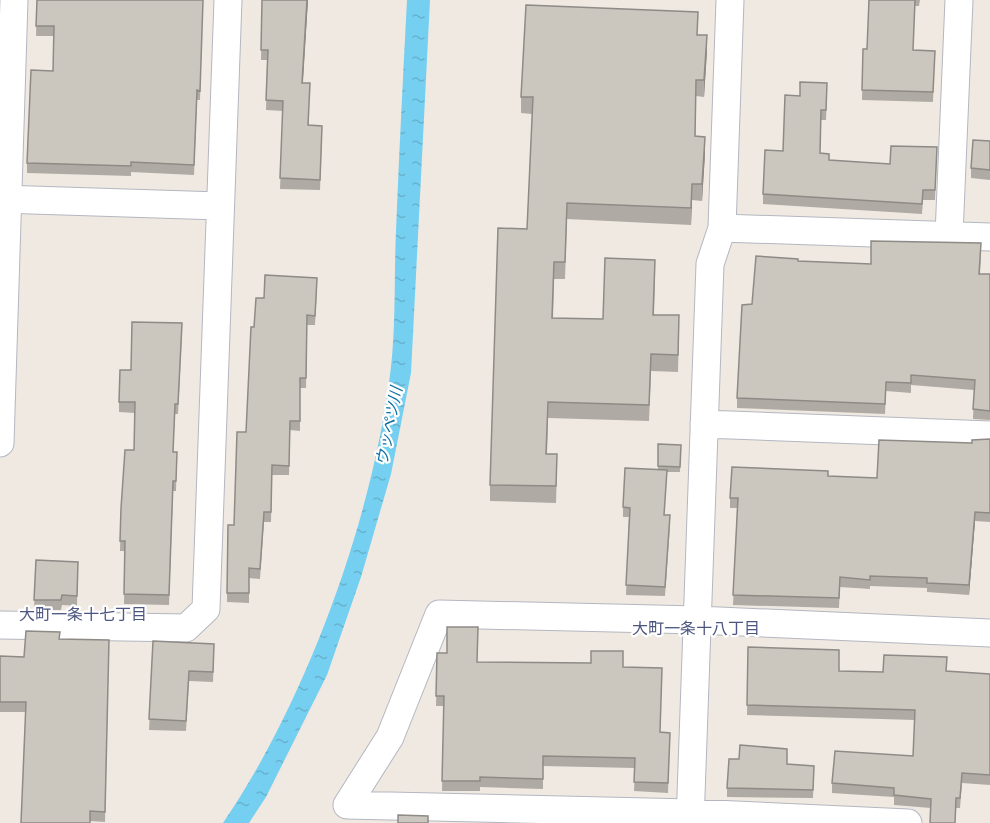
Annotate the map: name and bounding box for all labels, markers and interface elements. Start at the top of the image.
water label: ウッペツ川 [371,383,405,467]
district label: 大町一条十七丁目 [19,604,147,623]
district label: 大町一条十八丁目 [632,618,760,637]

